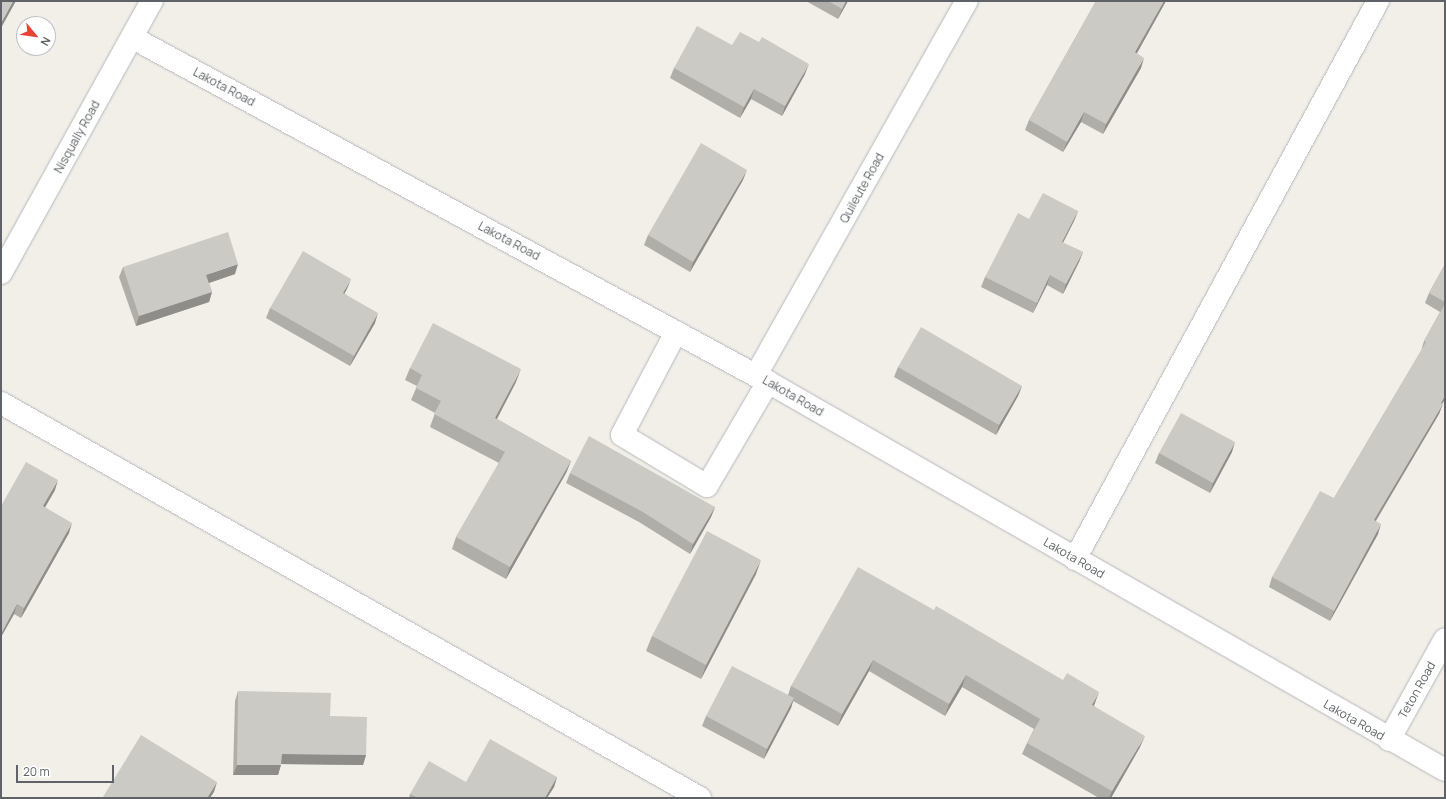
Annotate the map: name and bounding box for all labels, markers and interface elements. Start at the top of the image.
north arrow [16,16,56,56]
text: N [38,34,55,49]
street label: Lakota Road [191,65,257,109]
street label: Nisqually Road [51,98,103,176]
street label: Quileute Road [837,150,887,226]
street label: Lakota Road [476,219,542,263]
street label: Lakota Road [760,373,826,419]
street label: Lakota Road [1041,535,1107,581]
street label: Teton Road [1395,659,1439,721]
street label: Lakota Road [1321,697,1387,743]
scale bar [18,757,116,783]
text: 20 m [23,763,50,780]

